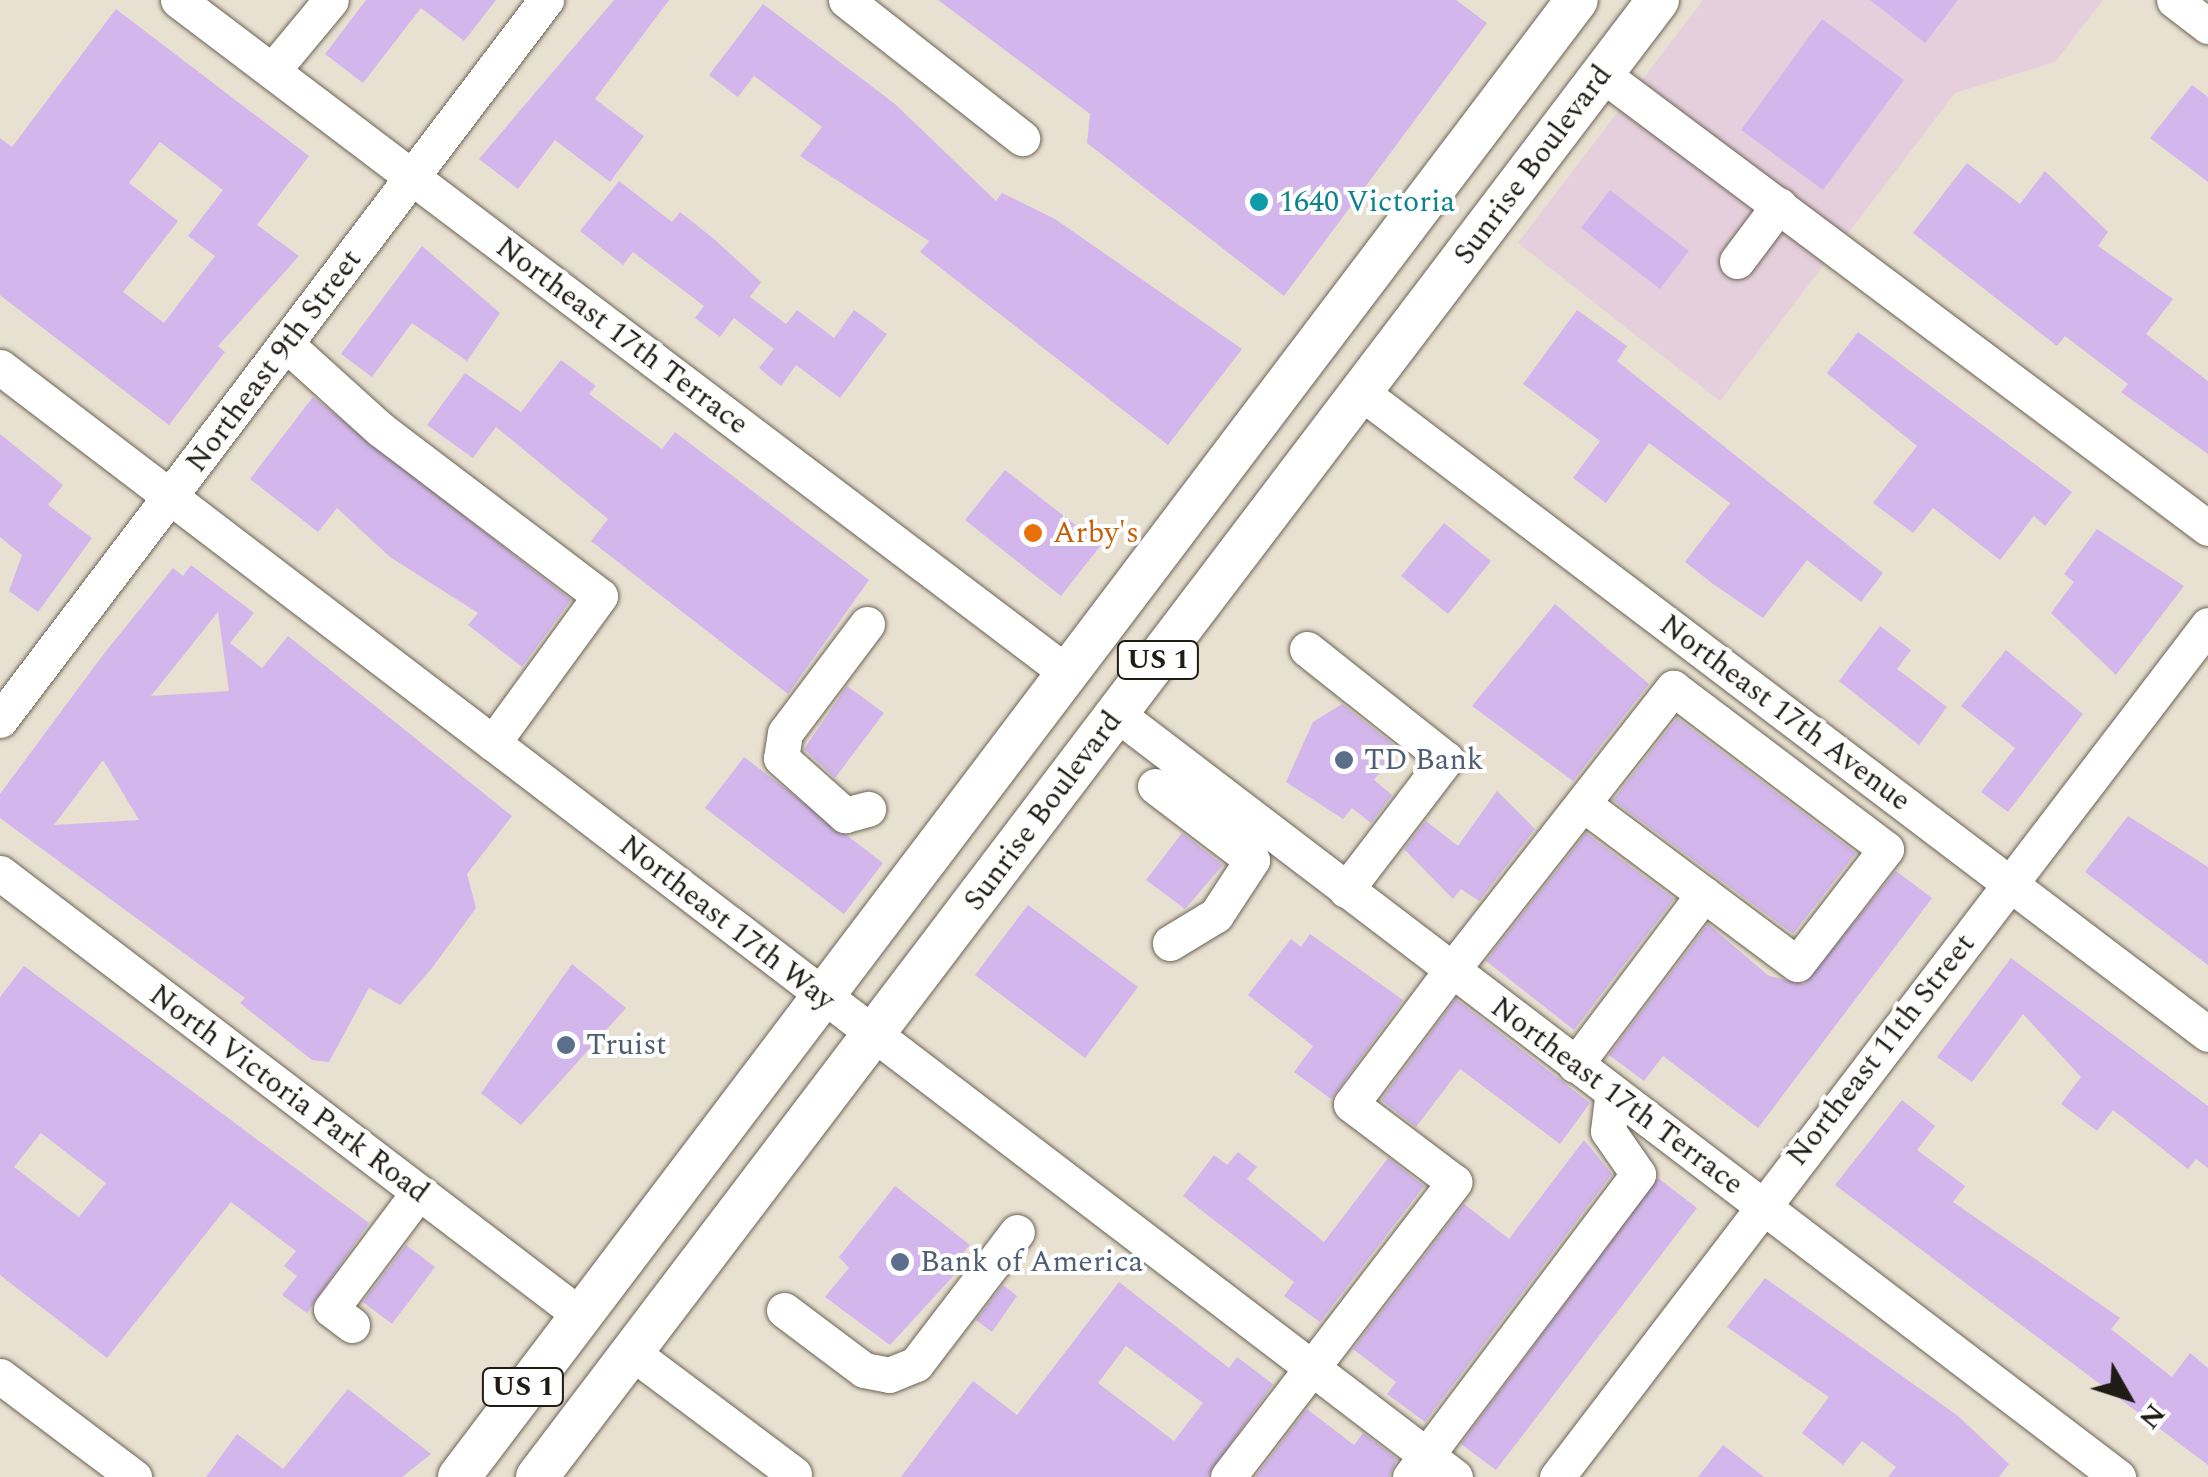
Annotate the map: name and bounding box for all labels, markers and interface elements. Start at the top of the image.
street label: Sunrise Boulevard [1446,58,1620,272]
place label: 1640 Victoria [1279,184,1455,220]
marker: 1640 Victoria [1248,191,1270,213]
street label: Northeast 17th Terrace [489,229,755,443]
street label: Northeast 9th Street [179,243,369,479]
place label: Arby's [1053,515,1139,551]
marker: Arby's [1022,522,1044,544]
street label: Northeast 17th Avenue [1652,607,1918,819]
road number: US 1 [1116,637,1200,683]
street label: Sunrise Boulevard [956,704,1130,918]
place label: TD Bank [1364,742,1484,778]
marker: TD Bank [1333,749,1355,771]
street label: Northeast 17th Way [612,828,842,1018]
street label: Northeast 11th Street [1779,927,1983,1173]
street label: North Victoria Park Road [142,977,436,1211]
street label: Northeast 17th Terrace [1484,989,1750,1203]
place label: Truist [586,1027,667,1063]
marker: Truist [555,1034,577,1056]
place label: Bank of America [920,1244,1143,1280]
marker: Bank of America [889,1251,911,1273]
north arrow [2078,1347,2178,1447]
road number: US 1 [480,1364,566,1410]
text: N [2128,1394,2176,1439]

